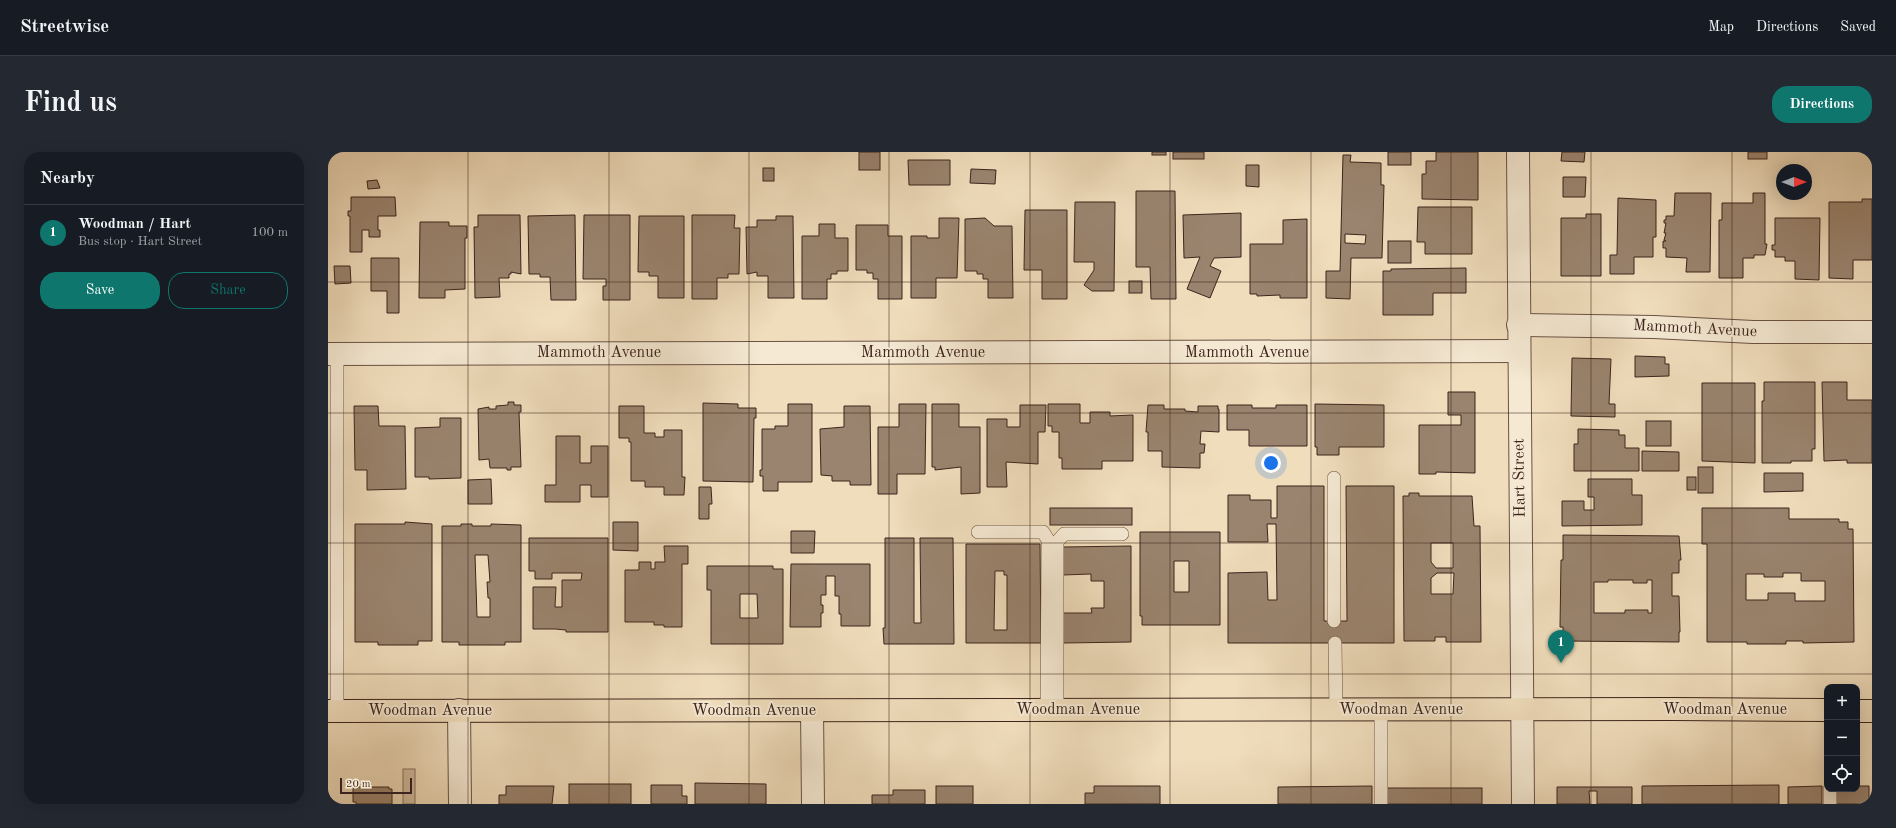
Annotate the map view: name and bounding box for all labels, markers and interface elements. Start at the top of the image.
text: Streetwise [20,18,109,37]
text: Map [1708,20,1734,34]
text: Directions [1756,20,1818,34]
text: Saved [1840,20,1876,34]
button: Directions [1772,86,1872,123]
text: Find us [24,90,117,118]
north arrow [1776,164,1812,200]
text: Nearby [40,170,95,187]
text: Woodman / Hart [78,217,191,232]
text: 1 [49,226,57,239]
text: 100 m [251,226,288,239]
text: Bus stop · Hart Street [78,235,202,248]
button: Save [40,272,160,309]
button: Share [168,272,288,309]
street label: Mammoth Avenue [1633,318,1757,340]
street label: Mammoth Avenue [537,345,661,361]
street label: Mammoth Avenue [861,345,985,361]
street label: Mammoth Avenue [1185,345,1309,361]
street label: Hart Street [1511,438,1529,518]
your location [1261,453,1281,473]
pin: 1 [1548,630,1574,663]
map controls [1824,684,1860,792]
button: + [1824,684,1860,720]
street label: Woodman Avenue [1016,702,1140,718]
street label: Woodman Avenue [1339,702,1463,718]
street label: Woodman Avenue [1663,702,1787,718]
street label: Woodman Avenue [368,703,492,719]
street label: Woodman Avenue [692,703,816,719]
button: − [1824,720,1860,756]
button: locate [1824,756,1860,792]
scale bar [340,776,412,795]
text: 20 m [346,779,371,790]

